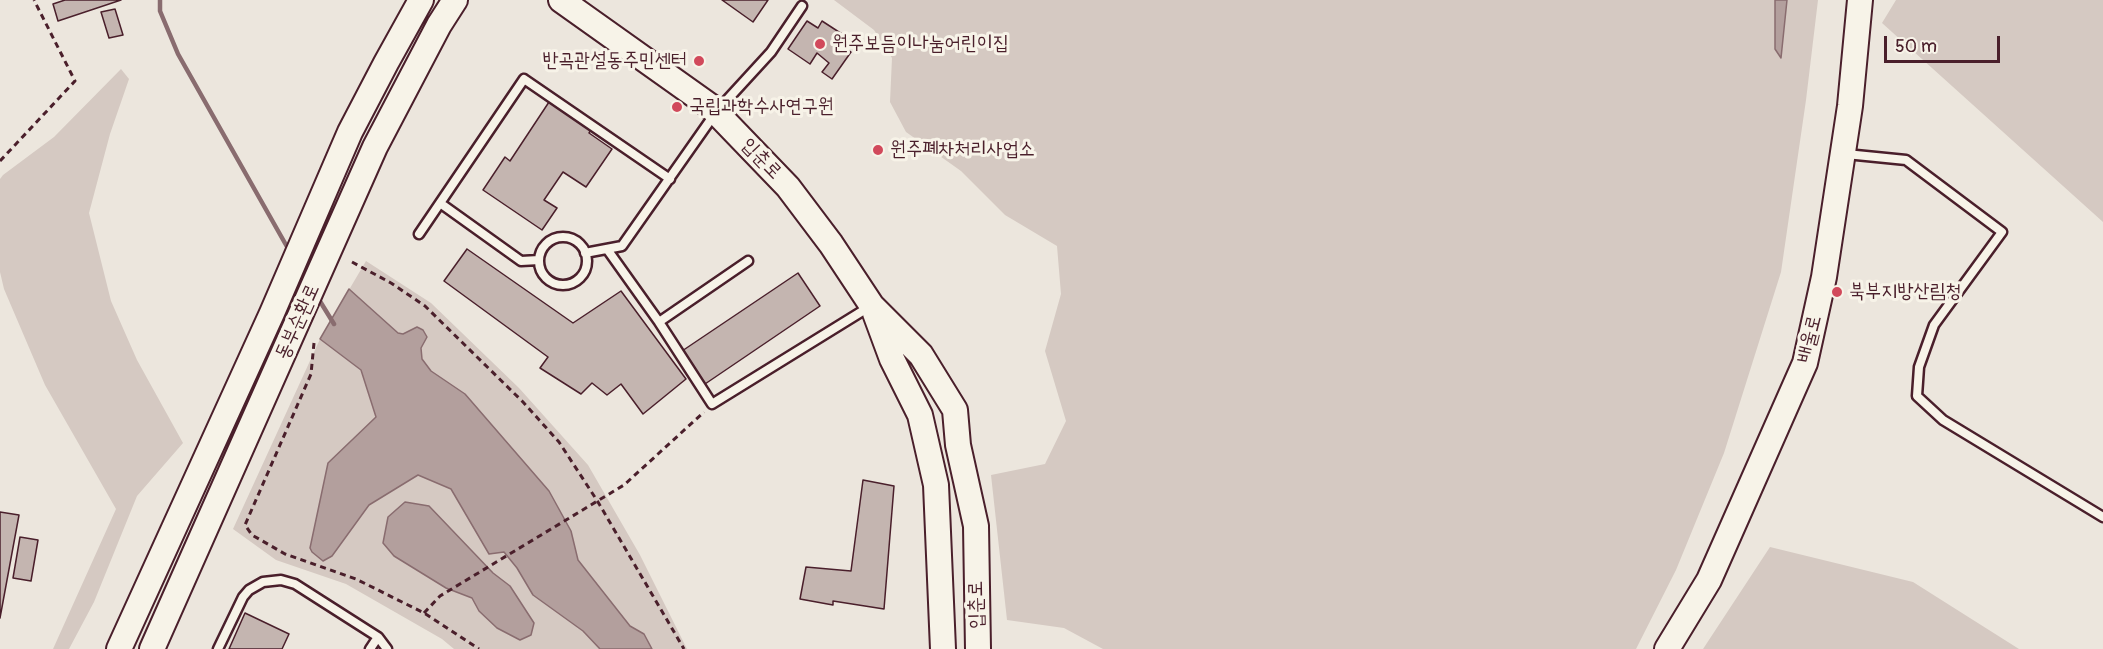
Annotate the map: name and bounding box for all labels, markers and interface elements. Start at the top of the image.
scale bar [1887,24,2002,62]
place label: 원주보듬이나눔어린이집 [832,32,1009,56]
text: 50 m [1895,35,1937,58]
marker: 원주보듬이나눔어린이집 [813,37,827,51]
place label: 반곡관설동주민센터 [542,49,687,73]
marker: 반곡관설동주민센터 [692,54,706,68]
place label: 국립과학수사연구원 [689,95,834,119]
marker: 국립과학수사연구원 [670,100,684,114]
street label: 입춘로 [736,133,786,185]
place label: 원주폐차처리사업소 [890,138,1035,162]
marker: 원주폐차처리사업소 [871,143,885,157]
street label: 동부순환로 [271,280,325,364]
place label: 북부지방산림청 [1849,280,1962,304]
marker: 북부지방산림청 [1830,285,1844,299]
street label: 배울로 [1793,313,1827,365]
street label: 입춘로 [965,581,989,629]

